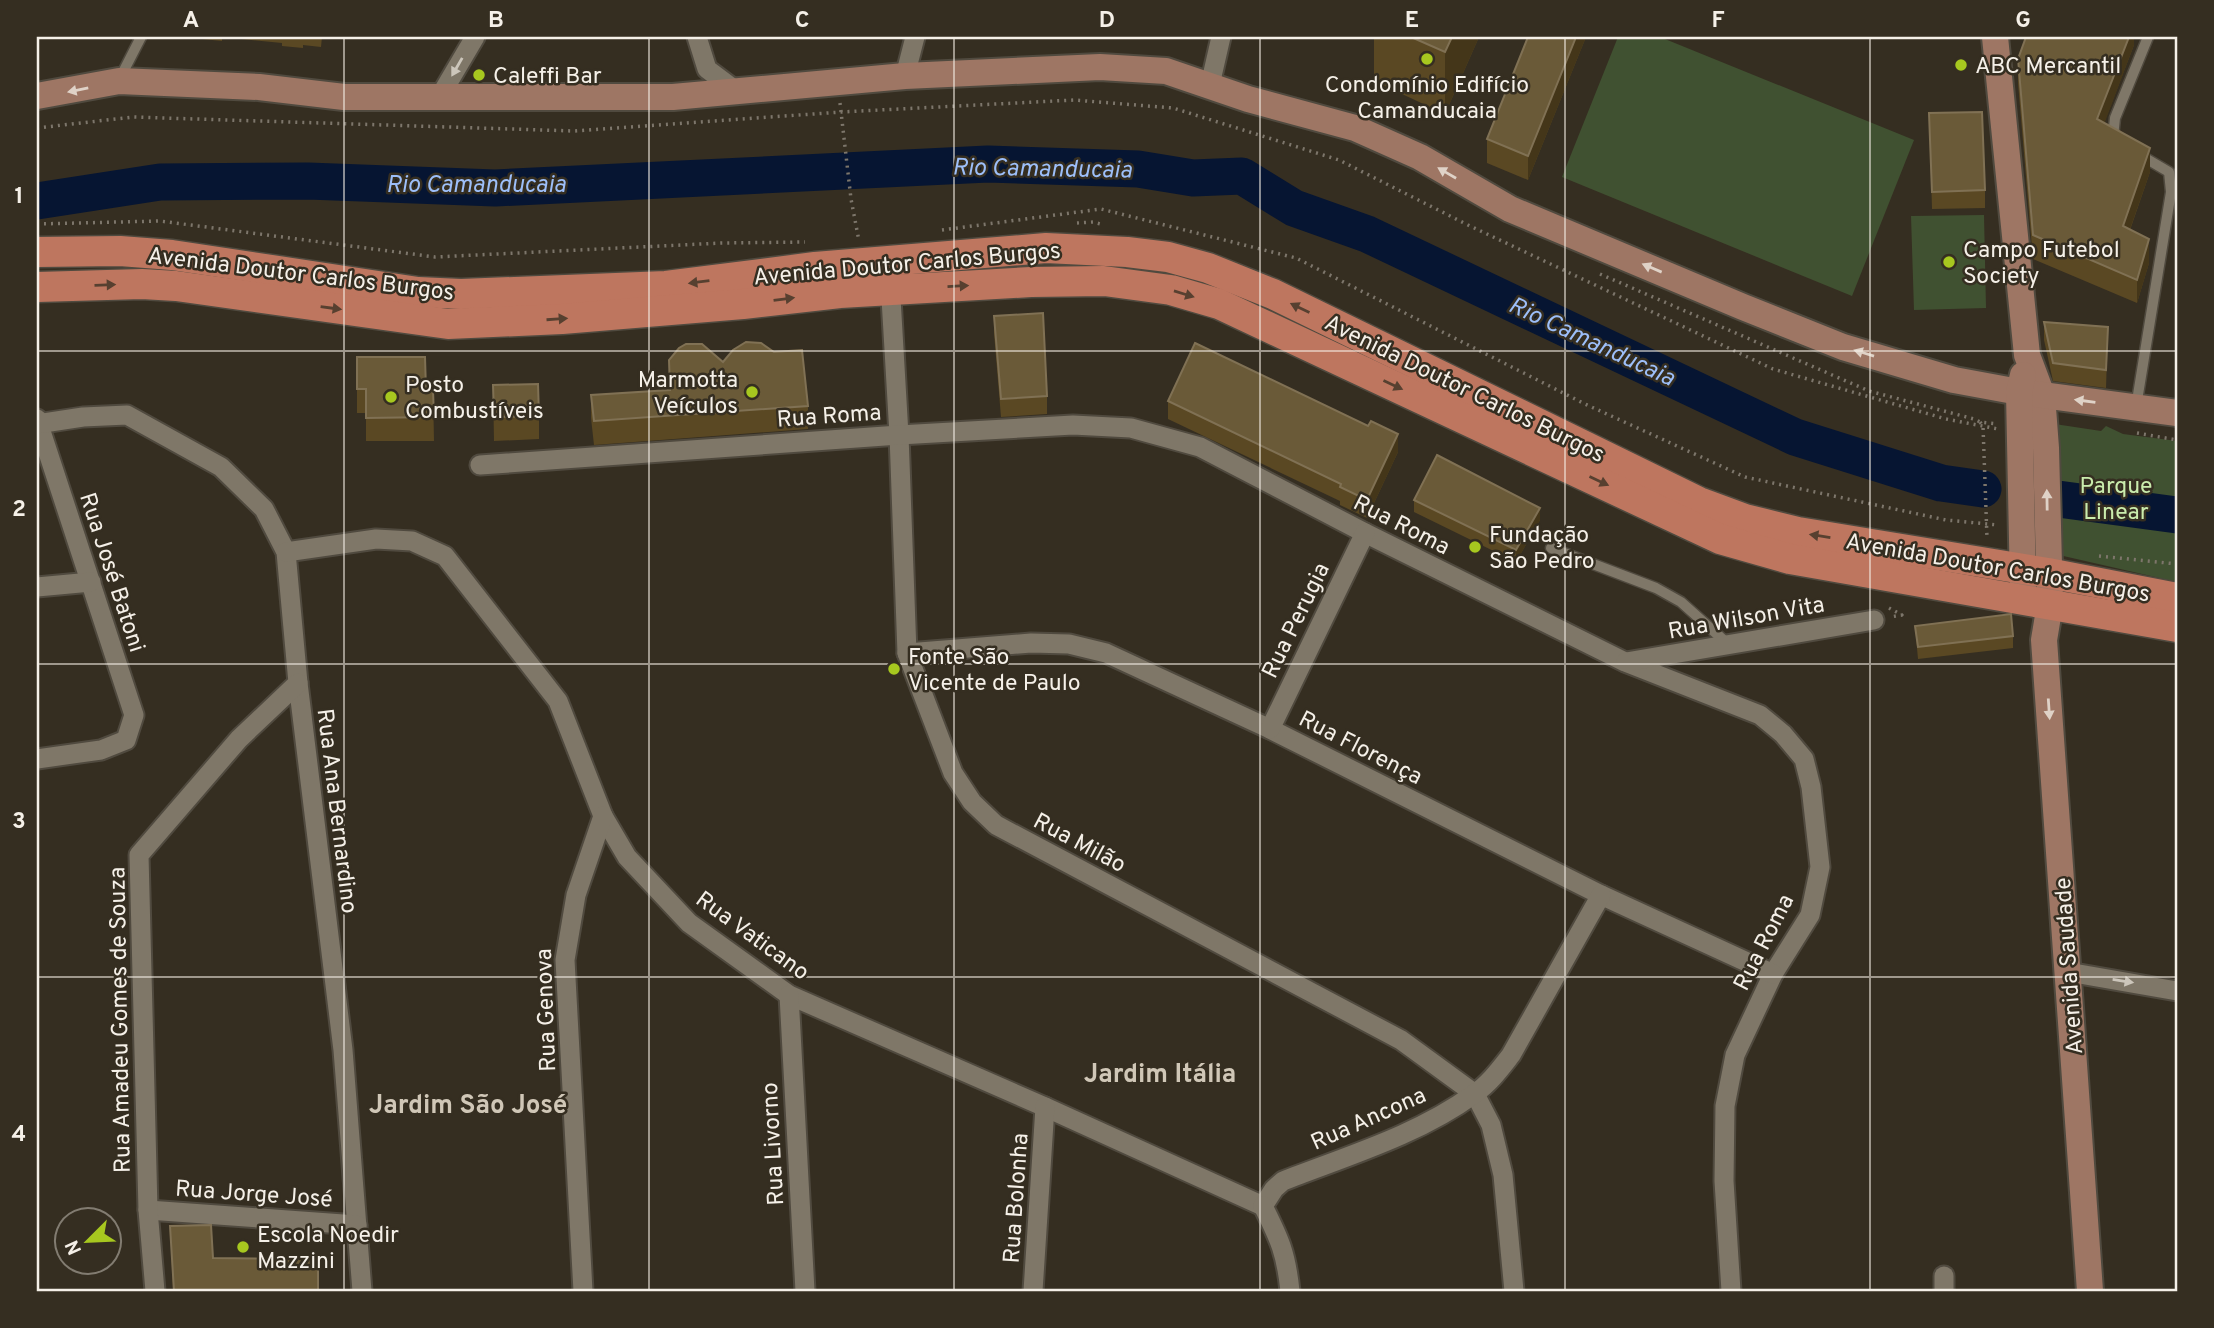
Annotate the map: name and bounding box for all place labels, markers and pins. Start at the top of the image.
marker: Condomínio Edifício Camanducaia [1419,51,1435,67]
place label: ABC Mercantil [1975,53,2121,82]
marker: ABC Mercantil [1953,57,1969,73]
place label: Caleffi Bar [493,63,602,92]
marker: Caleffi Bar [471,67,487,83]
place label: Condomínio Edifício Camanducaia [1325,72,1529,127]
place label: Campo Futebol Society [1963,237,2120,292]
marker: Campo Futebol Society [1941,254,1957,270]
place label: Marmotta Veículos [638,367,738,422]
place label: Posto Combustíveis [405,372,544,427]
marker: Marmotta Veículos [744,384,760,400]
marker: Posto Combustíveis [383,389,399,405]
place label: Fundação São Pedro [1489,522,1595,577]
marker: Fundação São Pedro [1467,539,1483,555]
place label: Fonte São Vicente de Paulo [908,644,1081,699]
marker: Fonte São Vicente de Paulo [886,661,902,677]
place label: Escola Noedir Mazzini [257,1222,399,1277]
marker: Escola Noedir Mazzini [235,1239,251,1255]

